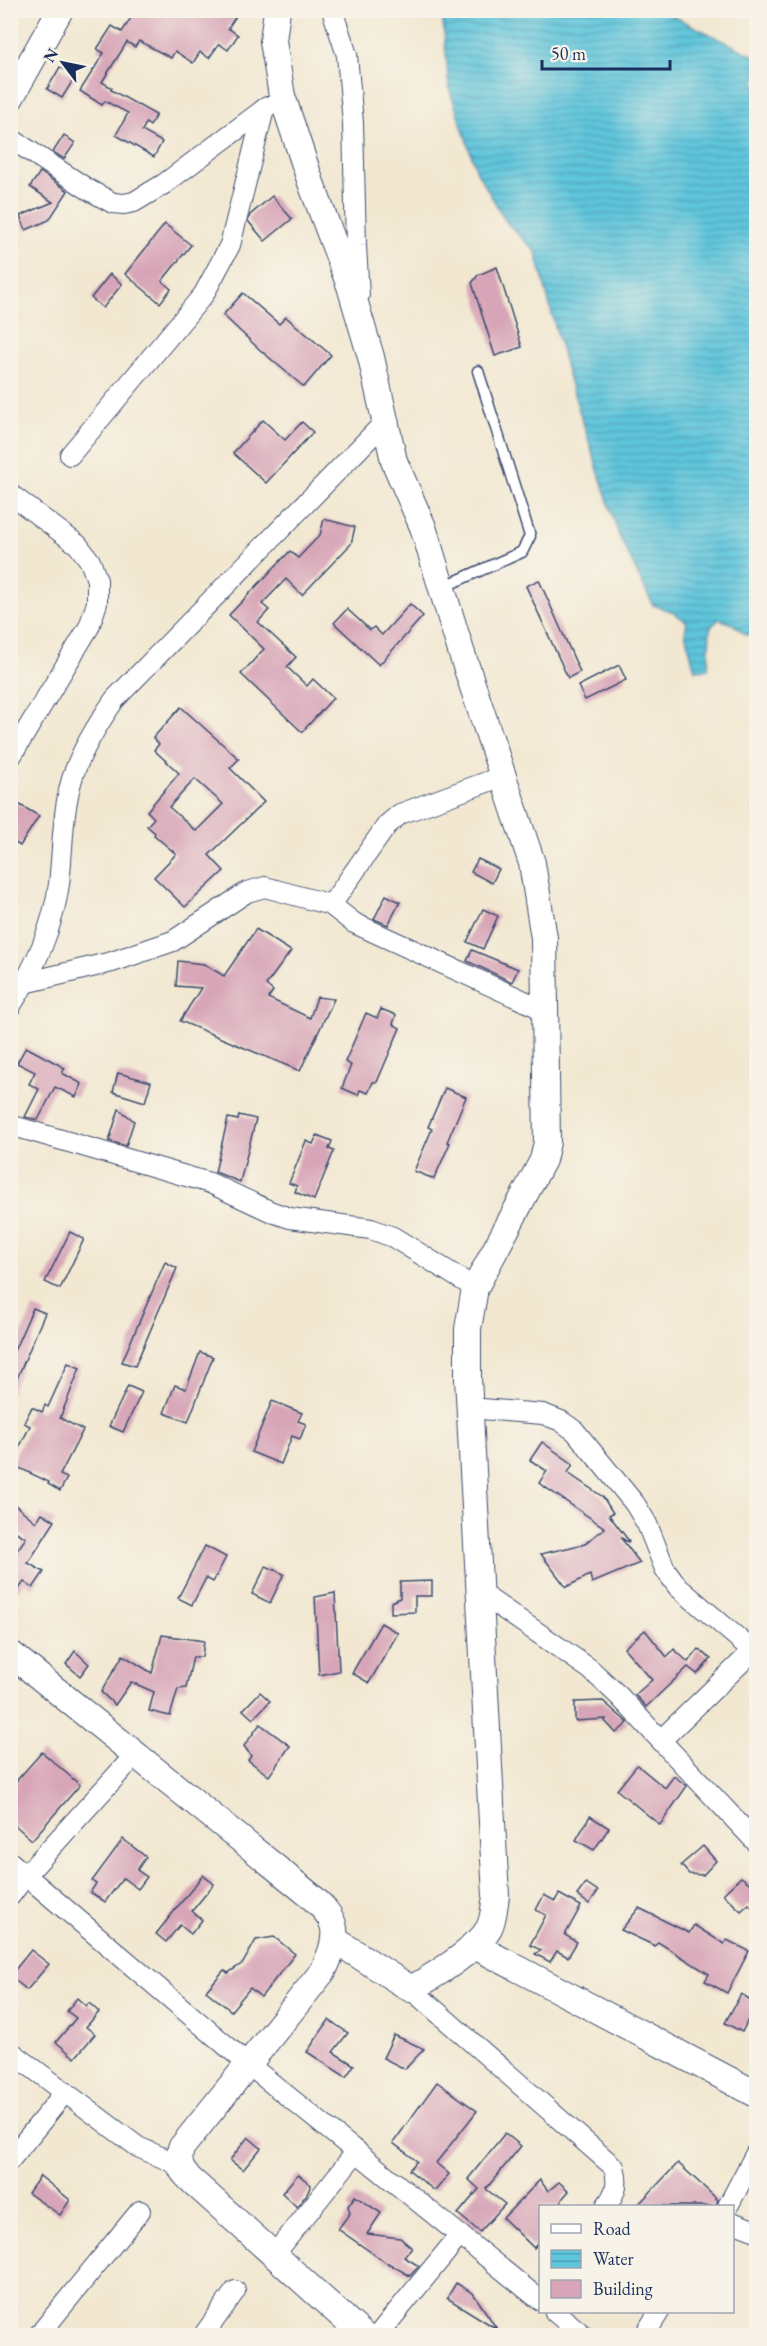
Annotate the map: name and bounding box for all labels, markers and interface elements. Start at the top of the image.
north arrow [33,33,93,93]
scale bar [542,33,670,71]
text: 50 m [551,42,586,65]
text: N [38,44,63,66]
legend [539,2205,734,2313]
text: Road [593,2217,632,2240]
text: Water [593,2247,634,2270]
text: Building [593,2277,653,2300]

